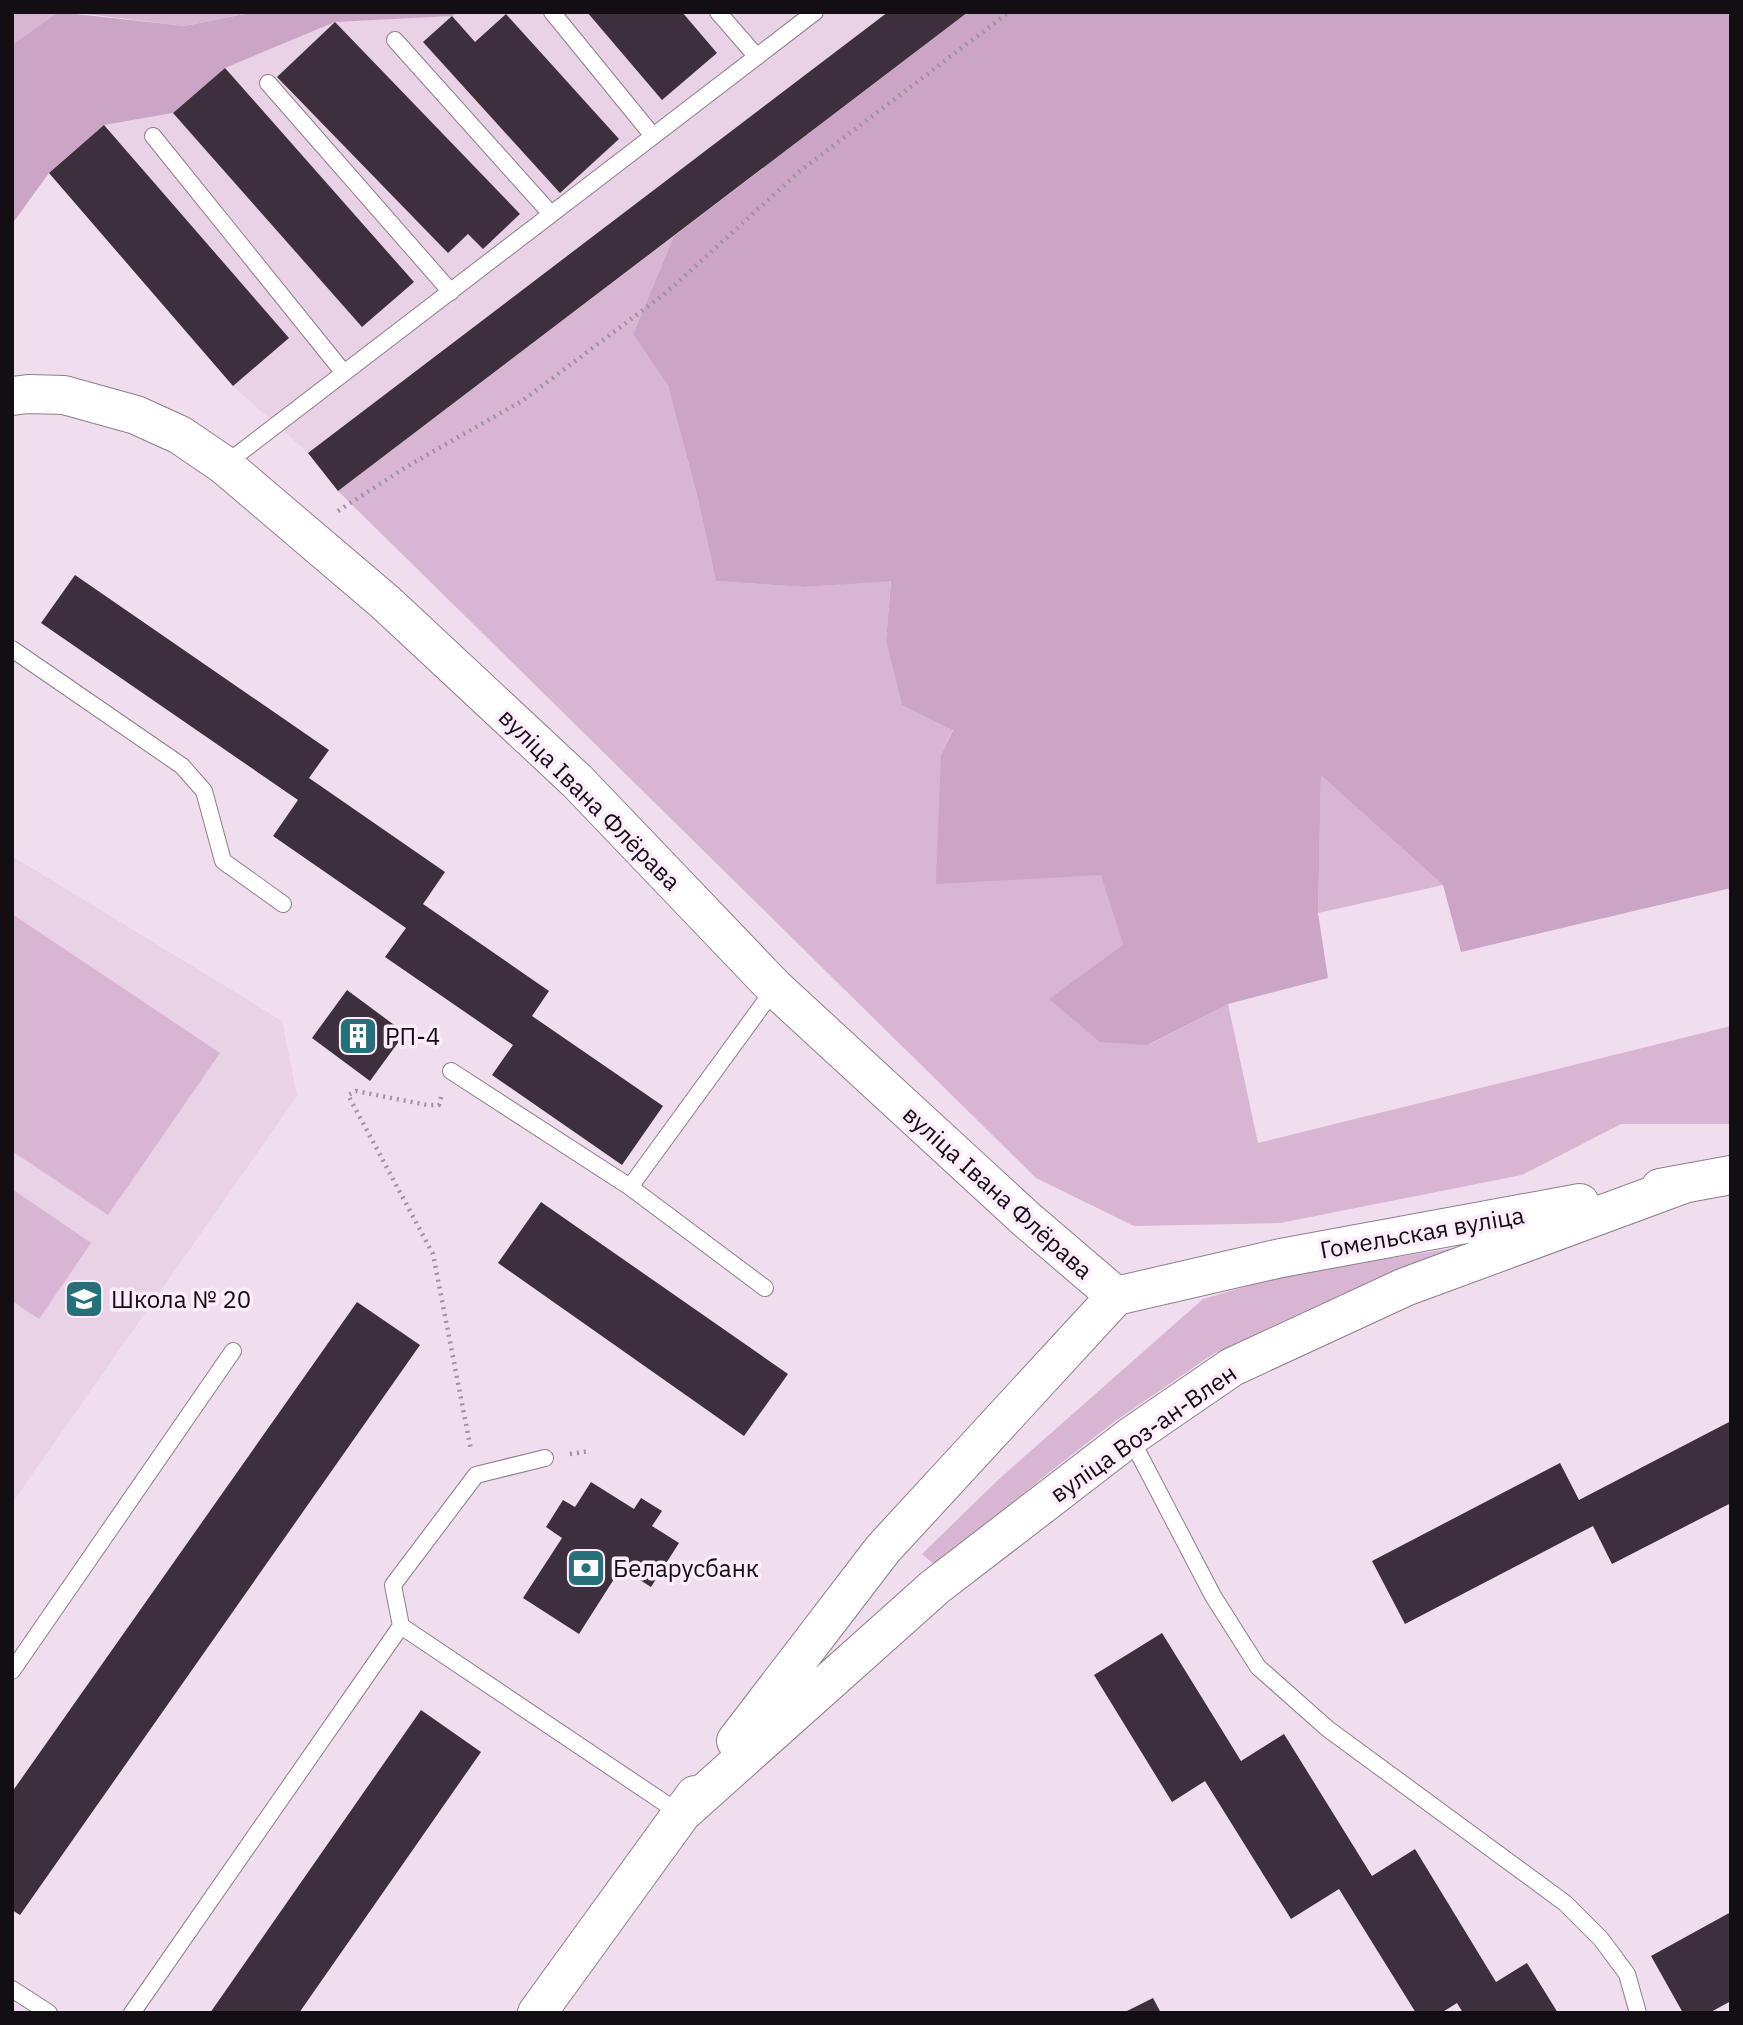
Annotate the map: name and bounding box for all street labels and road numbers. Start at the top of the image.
street label: вуліца Івана Флёрава [492,701,688,897]
street label: вуліца Івана Флёрава [896,1098,1100,1286]
street label: Гомельская вуліца [1317,1198,1527,1266]
street label: вуліца Воз-ан-Влен [1044,1357,1242,1509]

